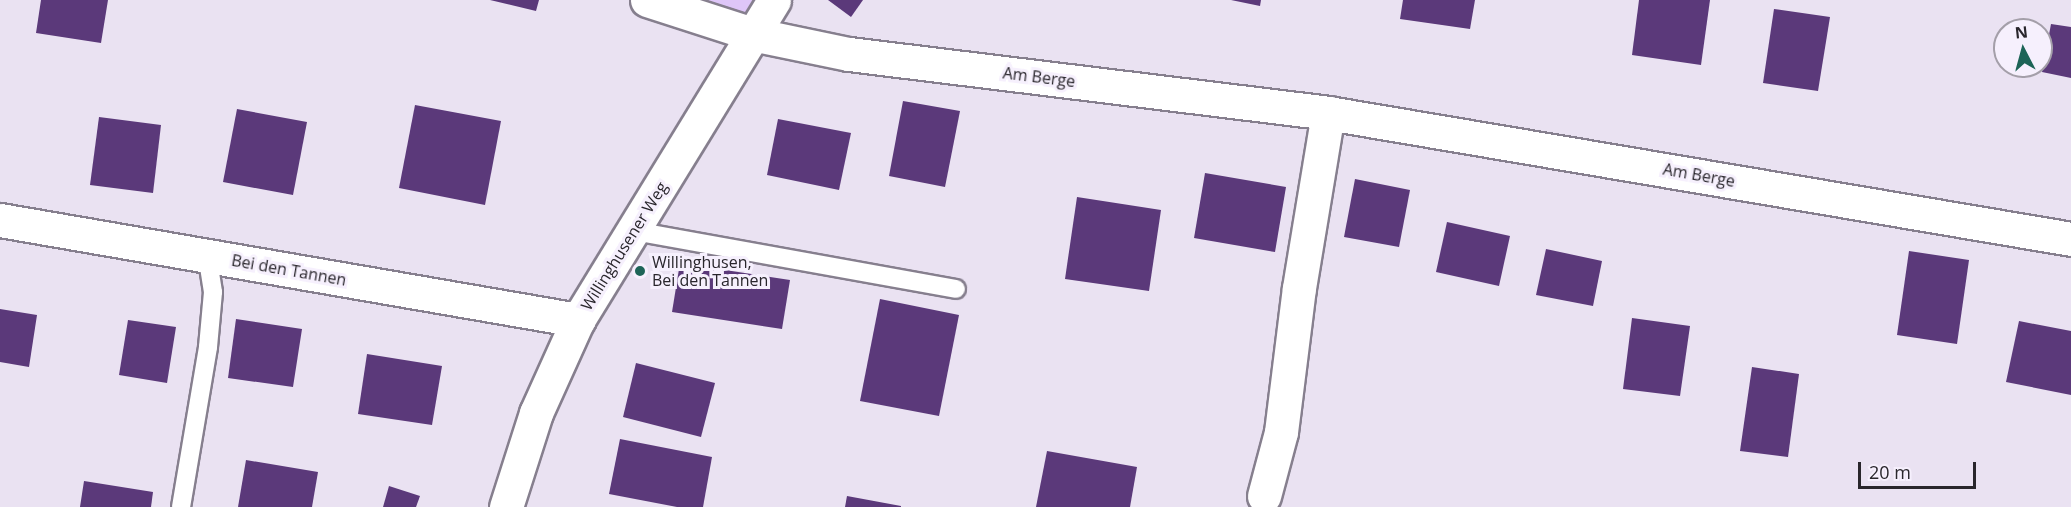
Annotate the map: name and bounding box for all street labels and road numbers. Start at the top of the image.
street label: Am Berge [1002,63,1076,91]
street label: Am Berge [1662,159,1736,191]
street label: Willinghusener Weg [577,178,671,314]
street label: Bei den Tannen [230,250,348,290]

